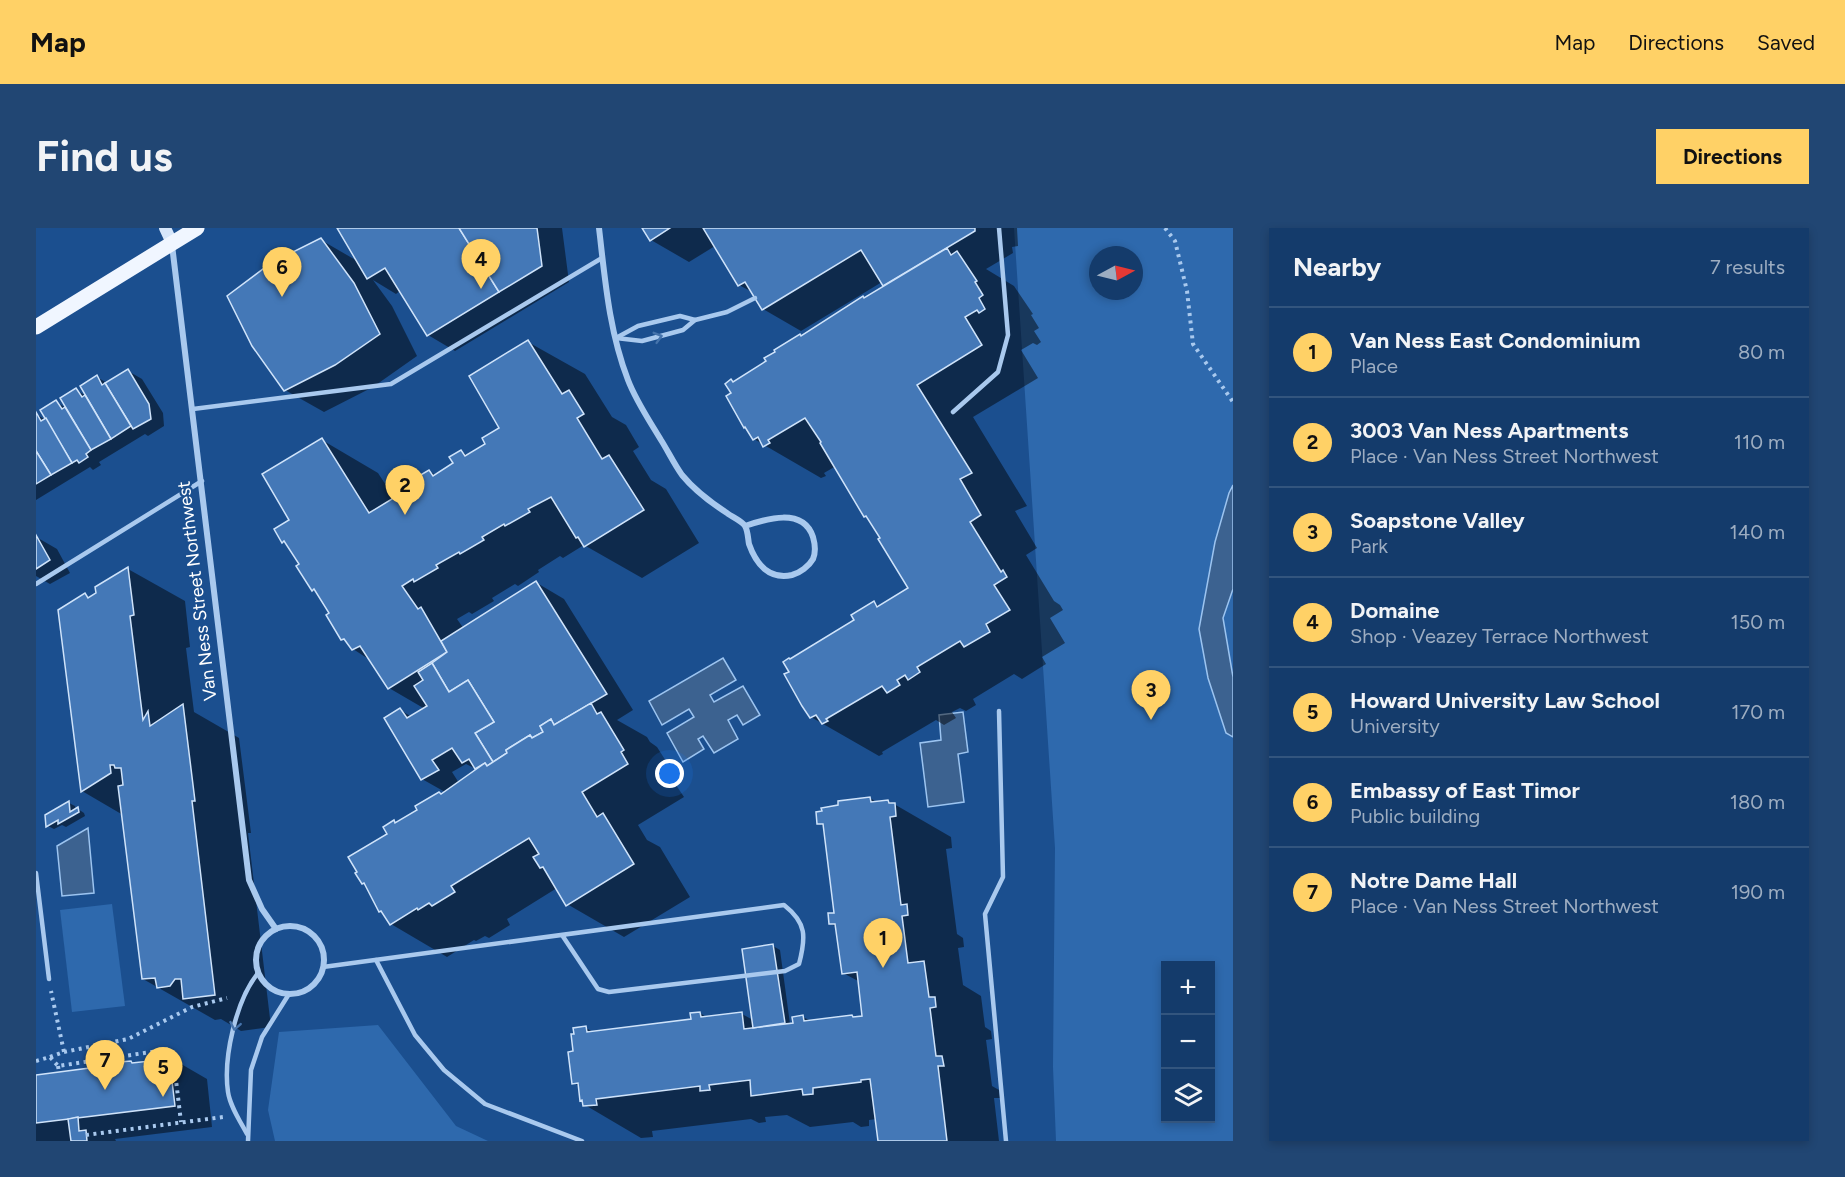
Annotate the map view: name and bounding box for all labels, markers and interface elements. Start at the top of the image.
text: Map [30,25,86,59]
text: Map [1554,30,1595,55]
text: Directions [1628,30,1724,55]
text: Saved [1757,30,1815,55]
button: Directions [1656,129,1809,184]
text: Find us [36,131,173,182]
pin: 4 [462,239,500,289]
north arrow [1089,246,1143,300]
pin: 6 [262,248,302,297]
text: Nearby [1293,251,1381,283]
text: 7 results [1710,255,1785,279]
text: Van Ness East Condominium [1350,327,1640,354]
one-way arrow [652,332,663,344]
text: 1 [1308,340,1317,364]
text: 80 m [1738,340,1785,364]
text: Place [1350,354,1398,378]
text: 3003 Van Ness Apartments [1350,417,1628,444]
text: 2 [1307,430,1318,454]
text: 110 m [1734,430,1785,454]
text: Place · Van Ness Street Northwest [1350,444,1659,468]
pin: 2 [386,466,424,515]
street label: Van Ness Street Northwest [173,480,221,702]
text: Soapstone Valley [1350,507,1525,534]
text: 3 [1307,520,1318,544]
text: 140 m [1730,520,1785,544]
text: Park [1350,534,1388,558]
text: Domaine [1350,597,1440,624]
text: 4 [1306,610,1319,634]
text: 150 m [1730,610,1785,634]
text: Shop · Veazey Terrace Northwest [1350,624,1649,648]
pin: 3 [1132,670,1170,720]
text: Howard University Law School [1350,687,1660,714]
text: 5 [1307,700,1318,724]
text: 170 m [1731,700,1785,724]
text: University [1350,714,1440,738]
your location [655,759,684,788]
text: Embassy of East Timor [1350,777,1580,804]
text: 6 [1307,790,1318,814]
text: 180 m [1730,790,1785,814]
text: Public building [1350,804,1480,828]
text: Notre Dame Hall [1350,867,1517,894]
text: 7 [1307,880,1318,904]
text: 190 m [1731,880,1785,904]
text: Place · Van Ness Street Northwest [1350,894,1659,918]
pin: 1 [864,918,902,968]
map controls [1161,961,1215,1123]
button: + [1161,961,1215,1015]
button: − [1161,1015,1215,1069]
one-way arrow [229,1021,242,1031]
pin: 7 [86,1040,124,1090]
pin: 5 [144,1048,182,1097]
button: layers [1161,1069,1215,1123]

